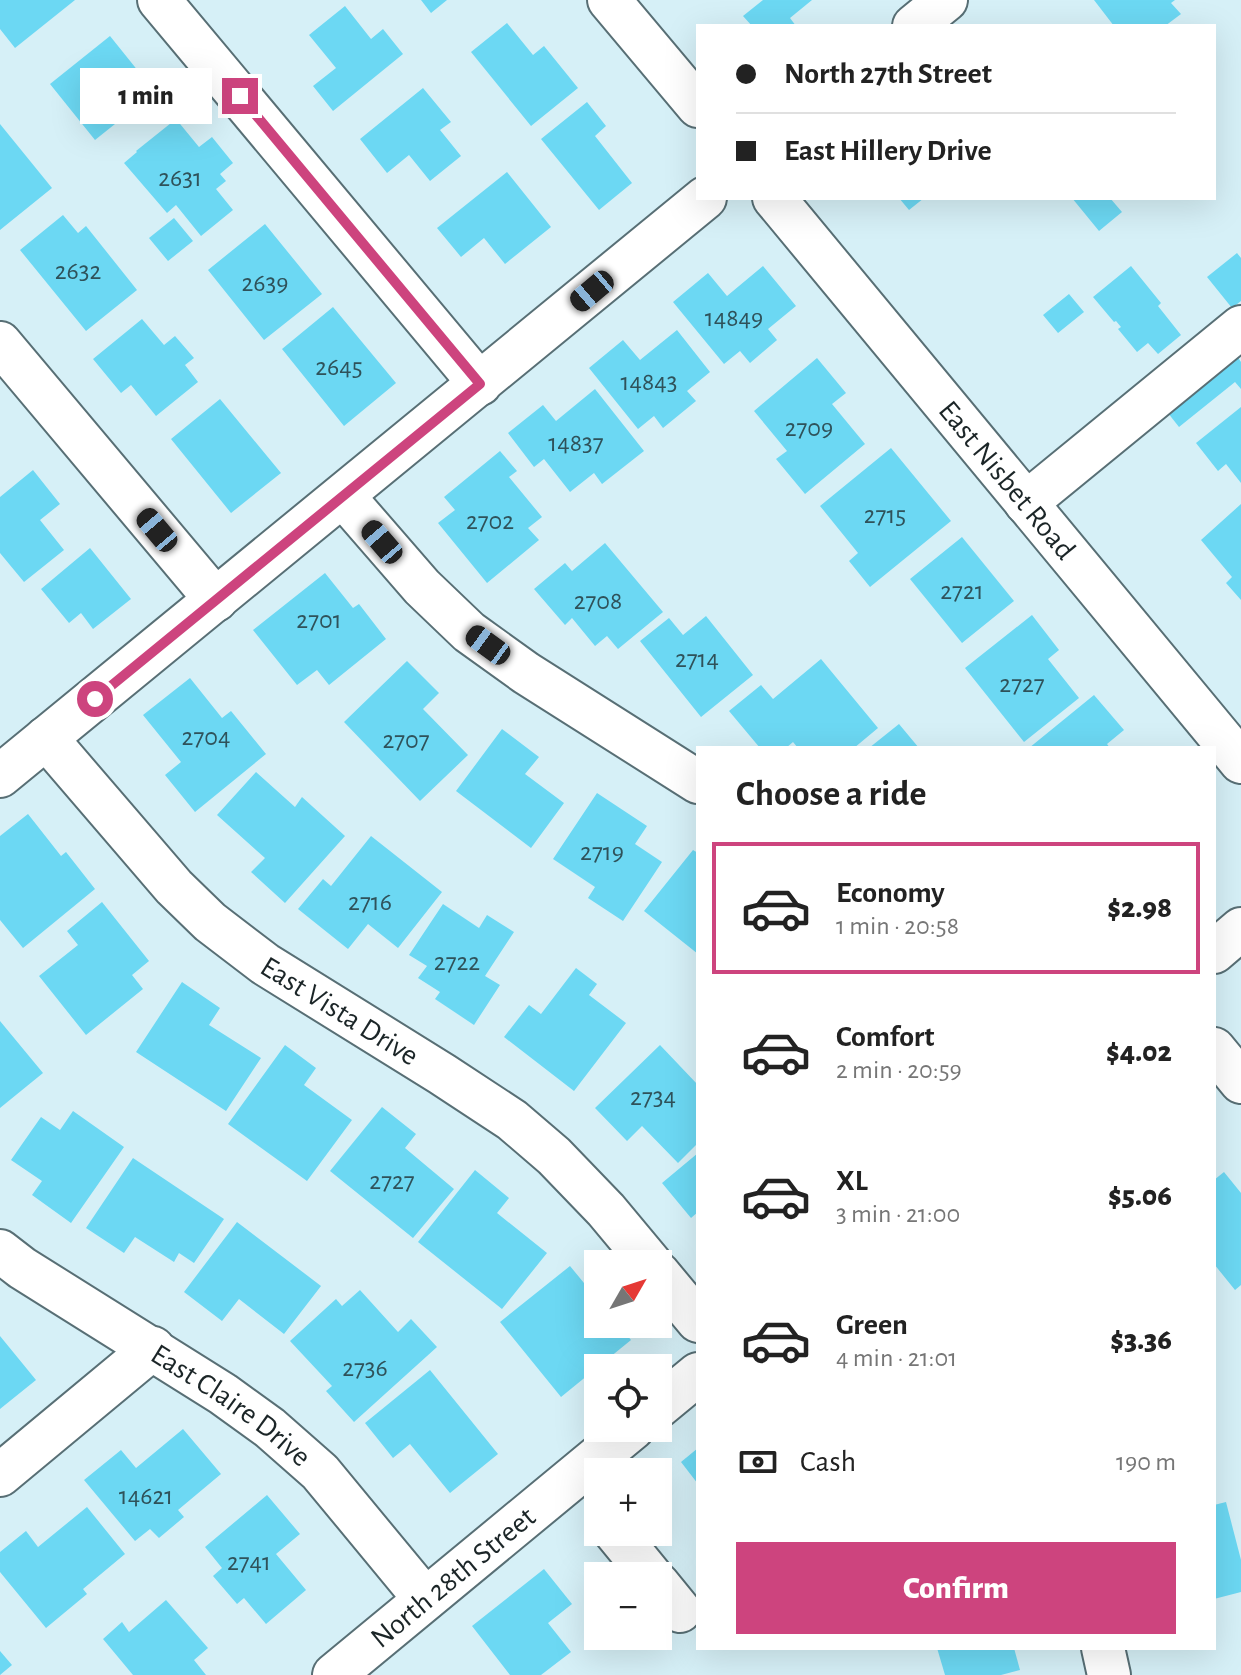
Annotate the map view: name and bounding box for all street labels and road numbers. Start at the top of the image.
street label: East Nisbet Road [933,396,1081,566]
street label: East Vista Drive [255,951,424,1072]
street label: East Claire Drive [146,1339,316,1473]
street label: North 28th Street [366,1501,541,1654]

